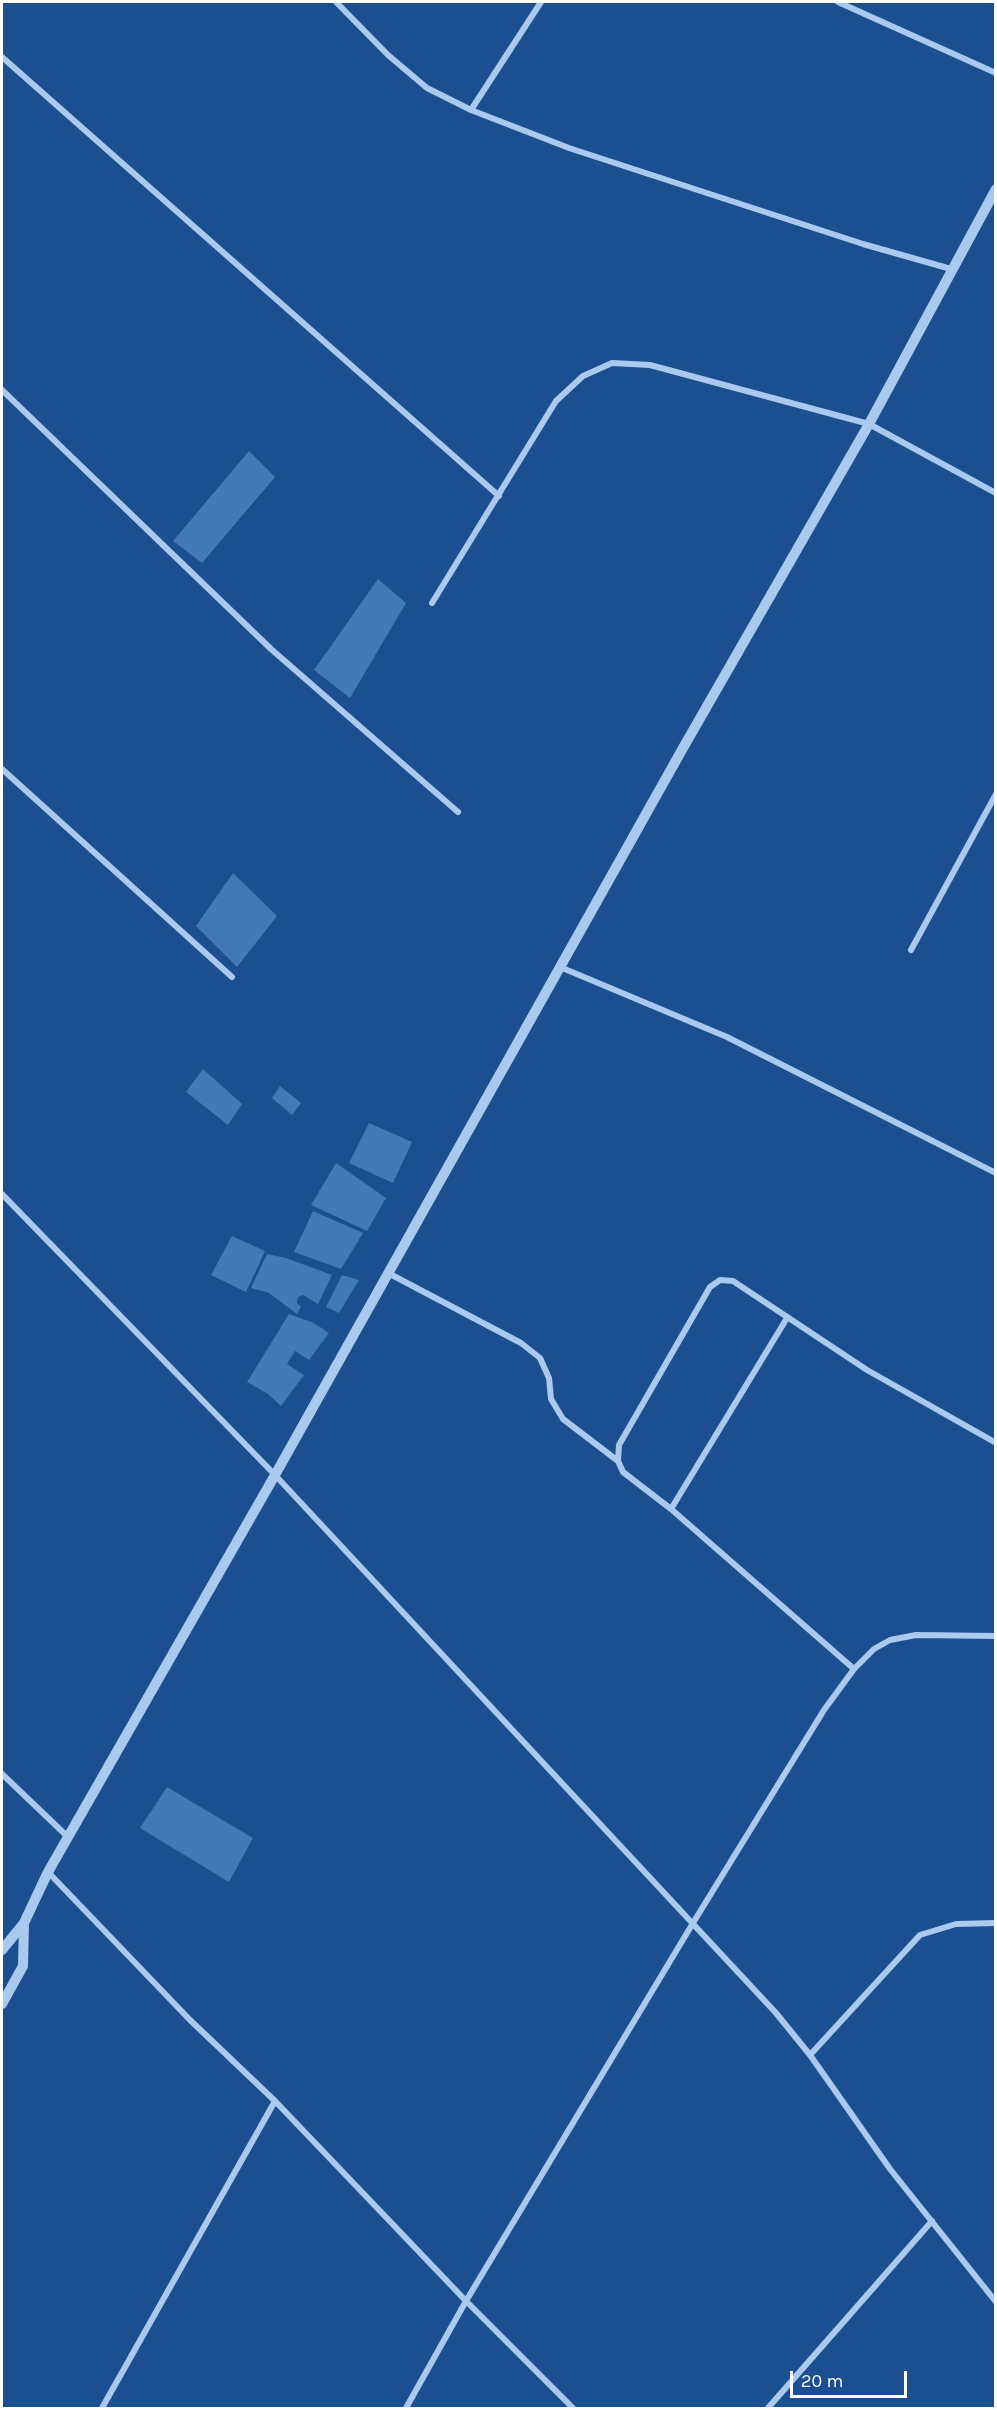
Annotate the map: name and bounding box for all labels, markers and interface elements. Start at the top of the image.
scale bar [793,2359,910,2397]
text: 20 m [801,2370,843,2392]

